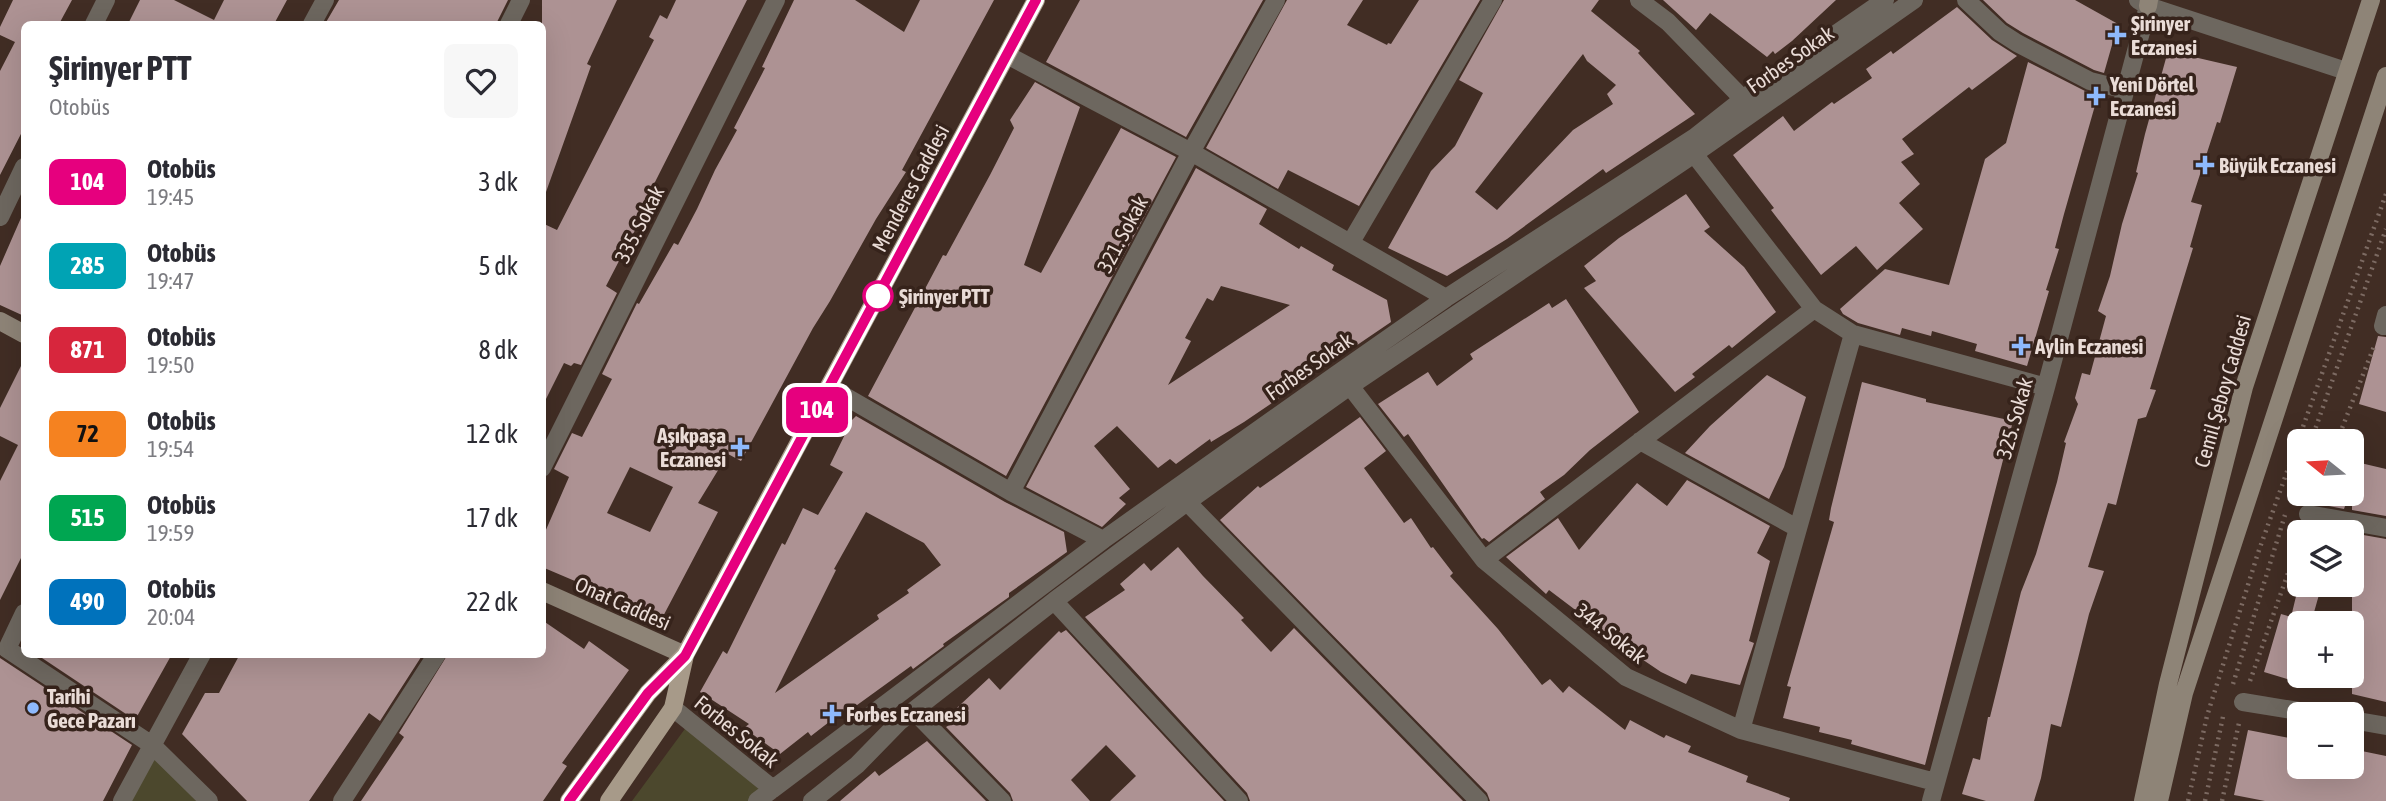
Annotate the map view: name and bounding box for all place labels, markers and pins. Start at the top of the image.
place label: Şirinyer Eczanesi [2131,11,2197,59]
marker: Şirinyer Eczanesi [2109,27,2125,43]
place label: Yeni Dörtel Eczanesi [2109,72,2194,120]
marker: Yeni Dörtel Eczanesi [2088,88,2104,104]
place label: Büyük Eczanesi [2219,153,2336,177]
marker: Büyük Eczanesi [2197,157,2213,173]
marker: Şirinyer PTT [863,281,893,311]
place label: Şirinyer PTT [899,284,990,308]
place label: Aylin Eczanesi [2034,334,2143,358]
marker: Aylin Eczanesi [2013,338,2029,354]
place label: Aşıkpaşa Eczanesi [656,423,726,471]
marker: Aşıkpaşa Eczanesi [732,439,748,455]
place label: Tarihi Gece Pazarı [47,684,136,732]
marker: Tarihi Gece Pazarı [25,700,41,716]
place label: Forbes Eczanesi [846,702,966,726]
marker: Forbes Eczanesi [824,706,840,722]

